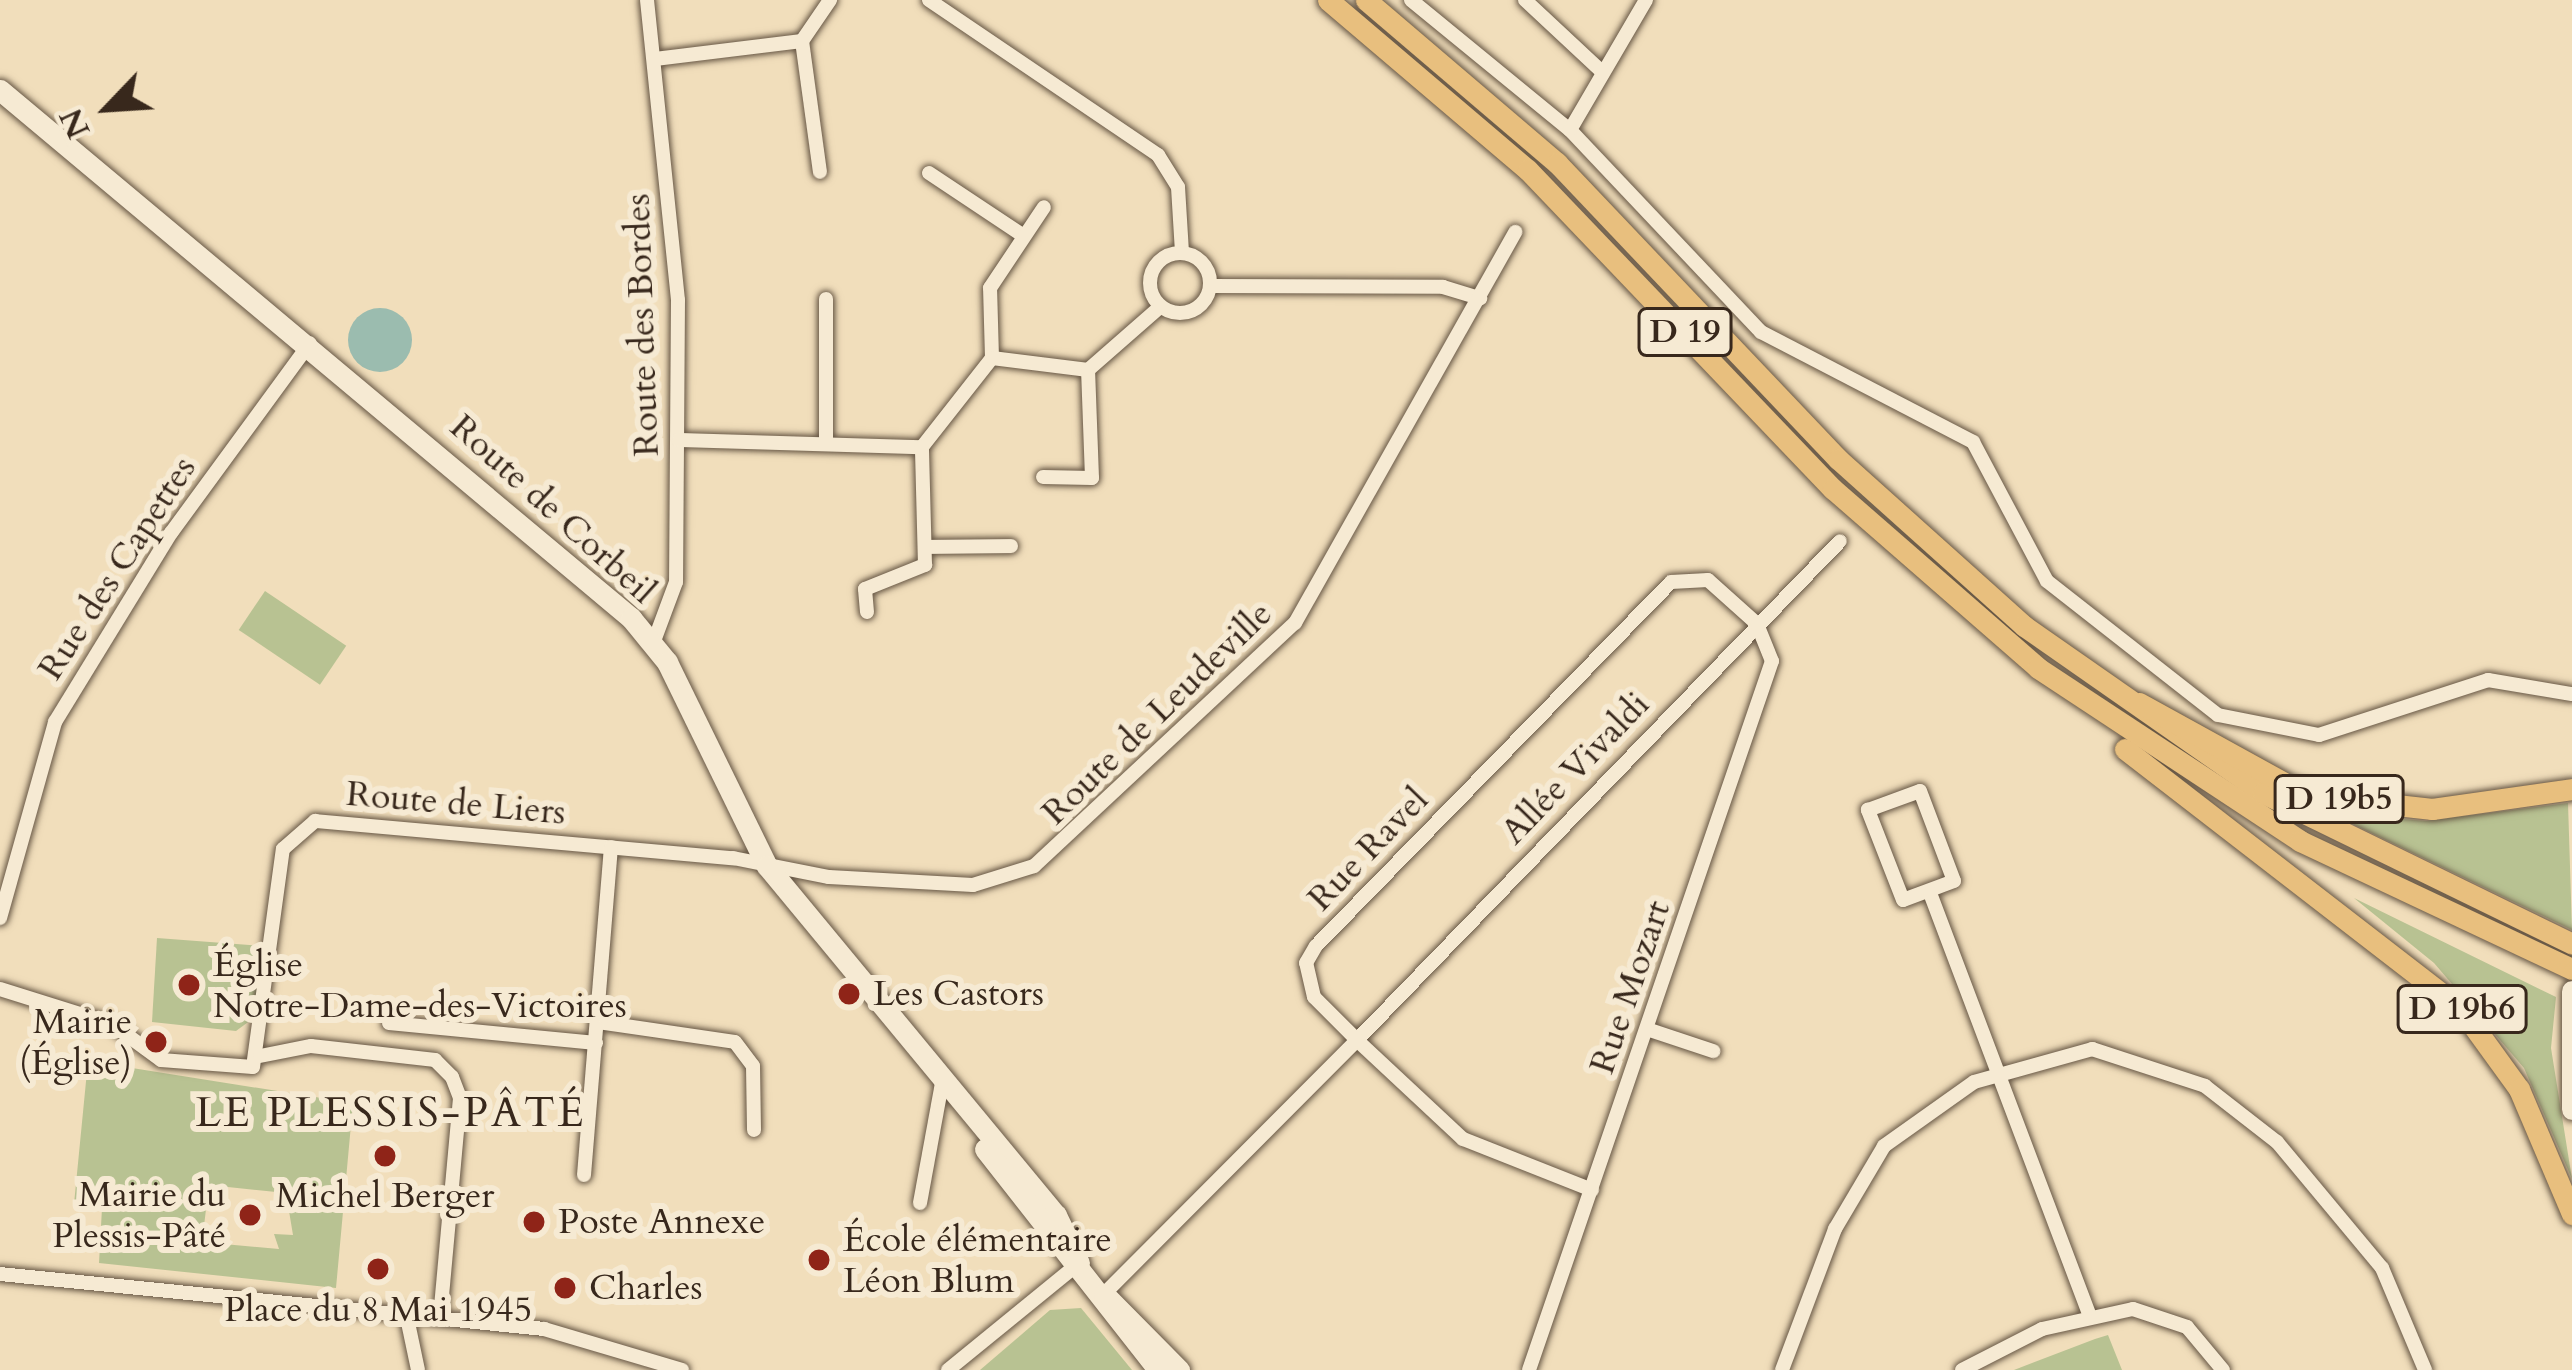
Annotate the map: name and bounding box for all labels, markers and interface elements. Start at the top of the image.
north arrow [48,48,168,168]
text: N [48,101,101,146]
street label: Route des Bordes [616,193,668,457]
road number: D 19 [1637,305,1733,359]
street label: Route de Corbeil [441,405,665,613]
street label: Rue des Capettes [29,448,205,688]
street label: Route de Leudeville [1033,592,1281,834]
street label: Allée Vivaldi [1492,683,1658,853]
street label: Route de Liers [344,772,568,834]
road number: D 19b5 [2273,772,2405,826]
street label: Rue Ravel [1299,778,1437,920]
street label: Rue Mozart [1580,895,1680,1079]
place label: Église Notre-Dame-des-Victoires [213,942,627,1027]
marker: Église Notre-Dame-des-Victoires [176,972,202,998]
place label: Les Castors [873,972,1044,1016]
marker: Les Castors [836,981,862,1007]
road number: D 19b6 [2396,982,2528,1036]
place label: Mairie (Église) [19,999,132,1084]
marker: Mairie (Église) [143,1029,169,1055]
district label: LE PLESSIS-PÂTÉ [195,1088,587,1138]
marker: Michel Berger [372,1143,398,1169]
place label: Mairie du Plessis-Pâté [52,1172,226,1257]
place label: Michel Berger [276,1174,494,1218]
place label: Poste Annexe [558,1200,765,1244]
marker: Mairie du Plessis-Pâté [237,1202,263,1228]
marker: Poste Annexe [521,1209,547,1235]
place label: École élémentaire Léon Blum [843,1217,1112,1302]
marker: École élémentaire Léon Blum [806,1247,832,1273]
marker: Place du 8 Mai 1945 [365,1256,391,1282]
place label: Charles [589,1266,703,1310]
marker: Charles [552,1275,578,1301]
place label: Place du 8 Mai 1945 [224,1288,532,1332]

